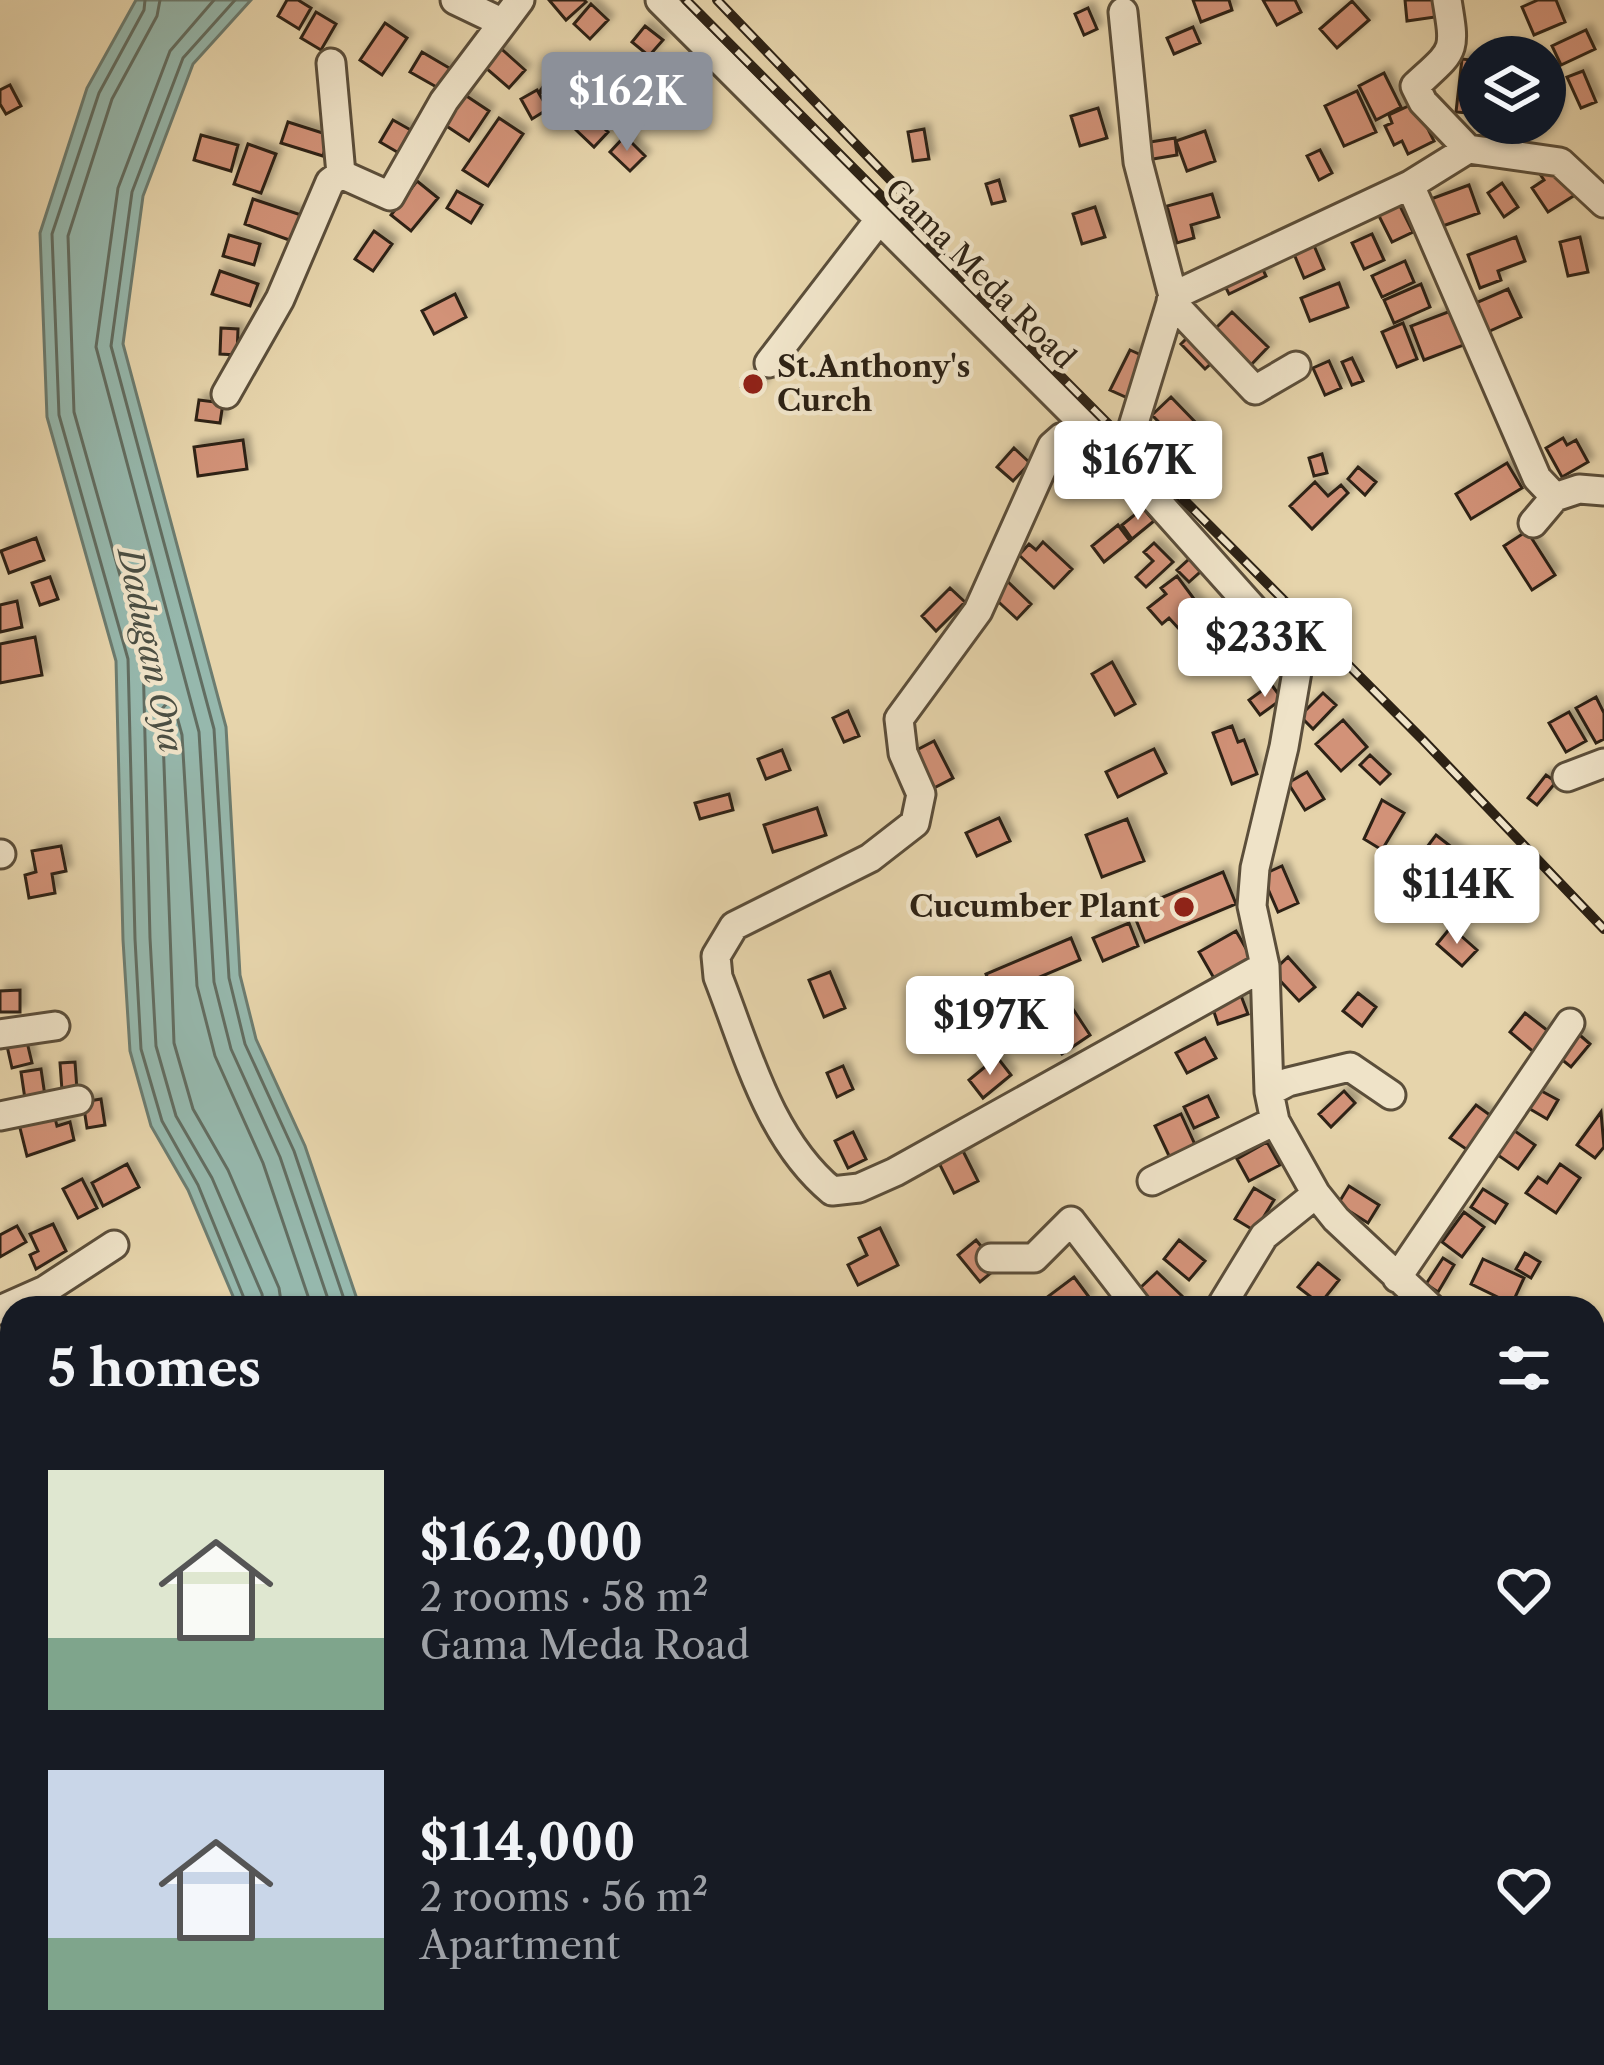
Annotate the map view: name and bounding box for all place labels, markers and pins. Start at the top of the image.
pin: $162K [543,52,711,154]
place label: St.Anthony's Curch [777,348,970,419]
marker: St.Anthony's Curch [740,371,766,397]
pin: $167K [1054,421,1222,523]
pin: $233K [1181,598,1349,700]
pin: $114K [1373,845,1541,947]
place label: Cucumber Plant [909,888,1160,925]
marker: Cucumber Plant [1171,894,1197,920]
pin: $197K [906,976,1074,1078]

